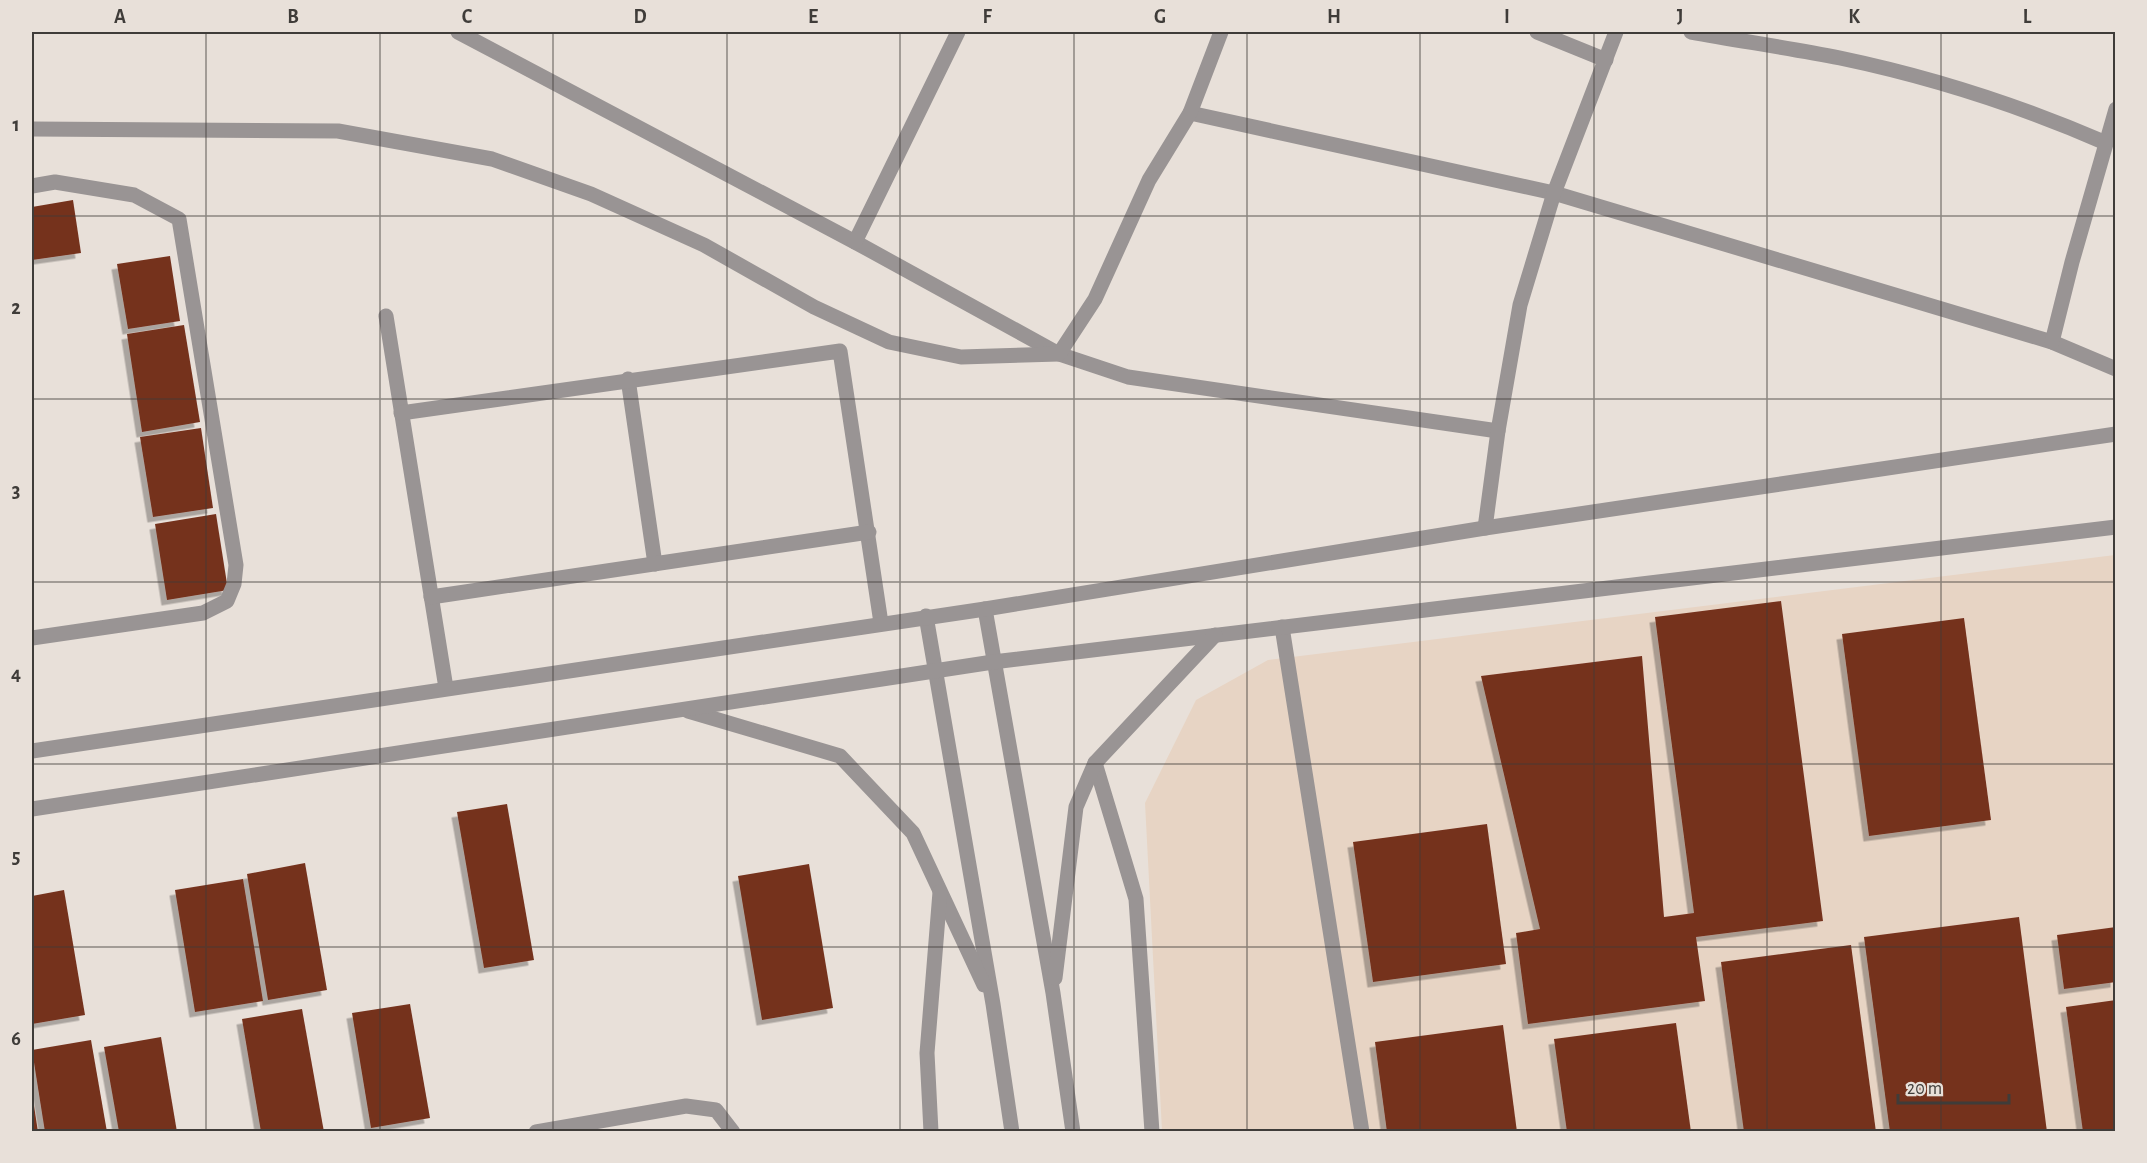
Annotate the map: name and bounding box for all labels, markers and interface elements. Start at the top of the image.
text: A [114,7,126,27]
text: B [287,7,299,27]
text: C [462,7,473,27]
text: D [633,7,647,27]
text: E [808,7,818,27]
text: F [982,7,992,27]
text: G [1154,7,1166,27]
text: H [1327,7,1341,27]
text: I [1504,7,1510,27]
text: J [1677,7,1683,27]
text: K [1848,7,1860,27]
text: L [2023,7,2032,27]
text: 1 [12,115,20,135]
text: 2 [11,298,21,318]
text: 3 [12,481,20,501]
text: 4 [11,664,21,684]
text: 5 [12,847,20,867]
text: 6 [11,1029,21,1049]
scale bar [1898,1067,2009,1105]
text: 20 m [1907,1080,1942,1098]

